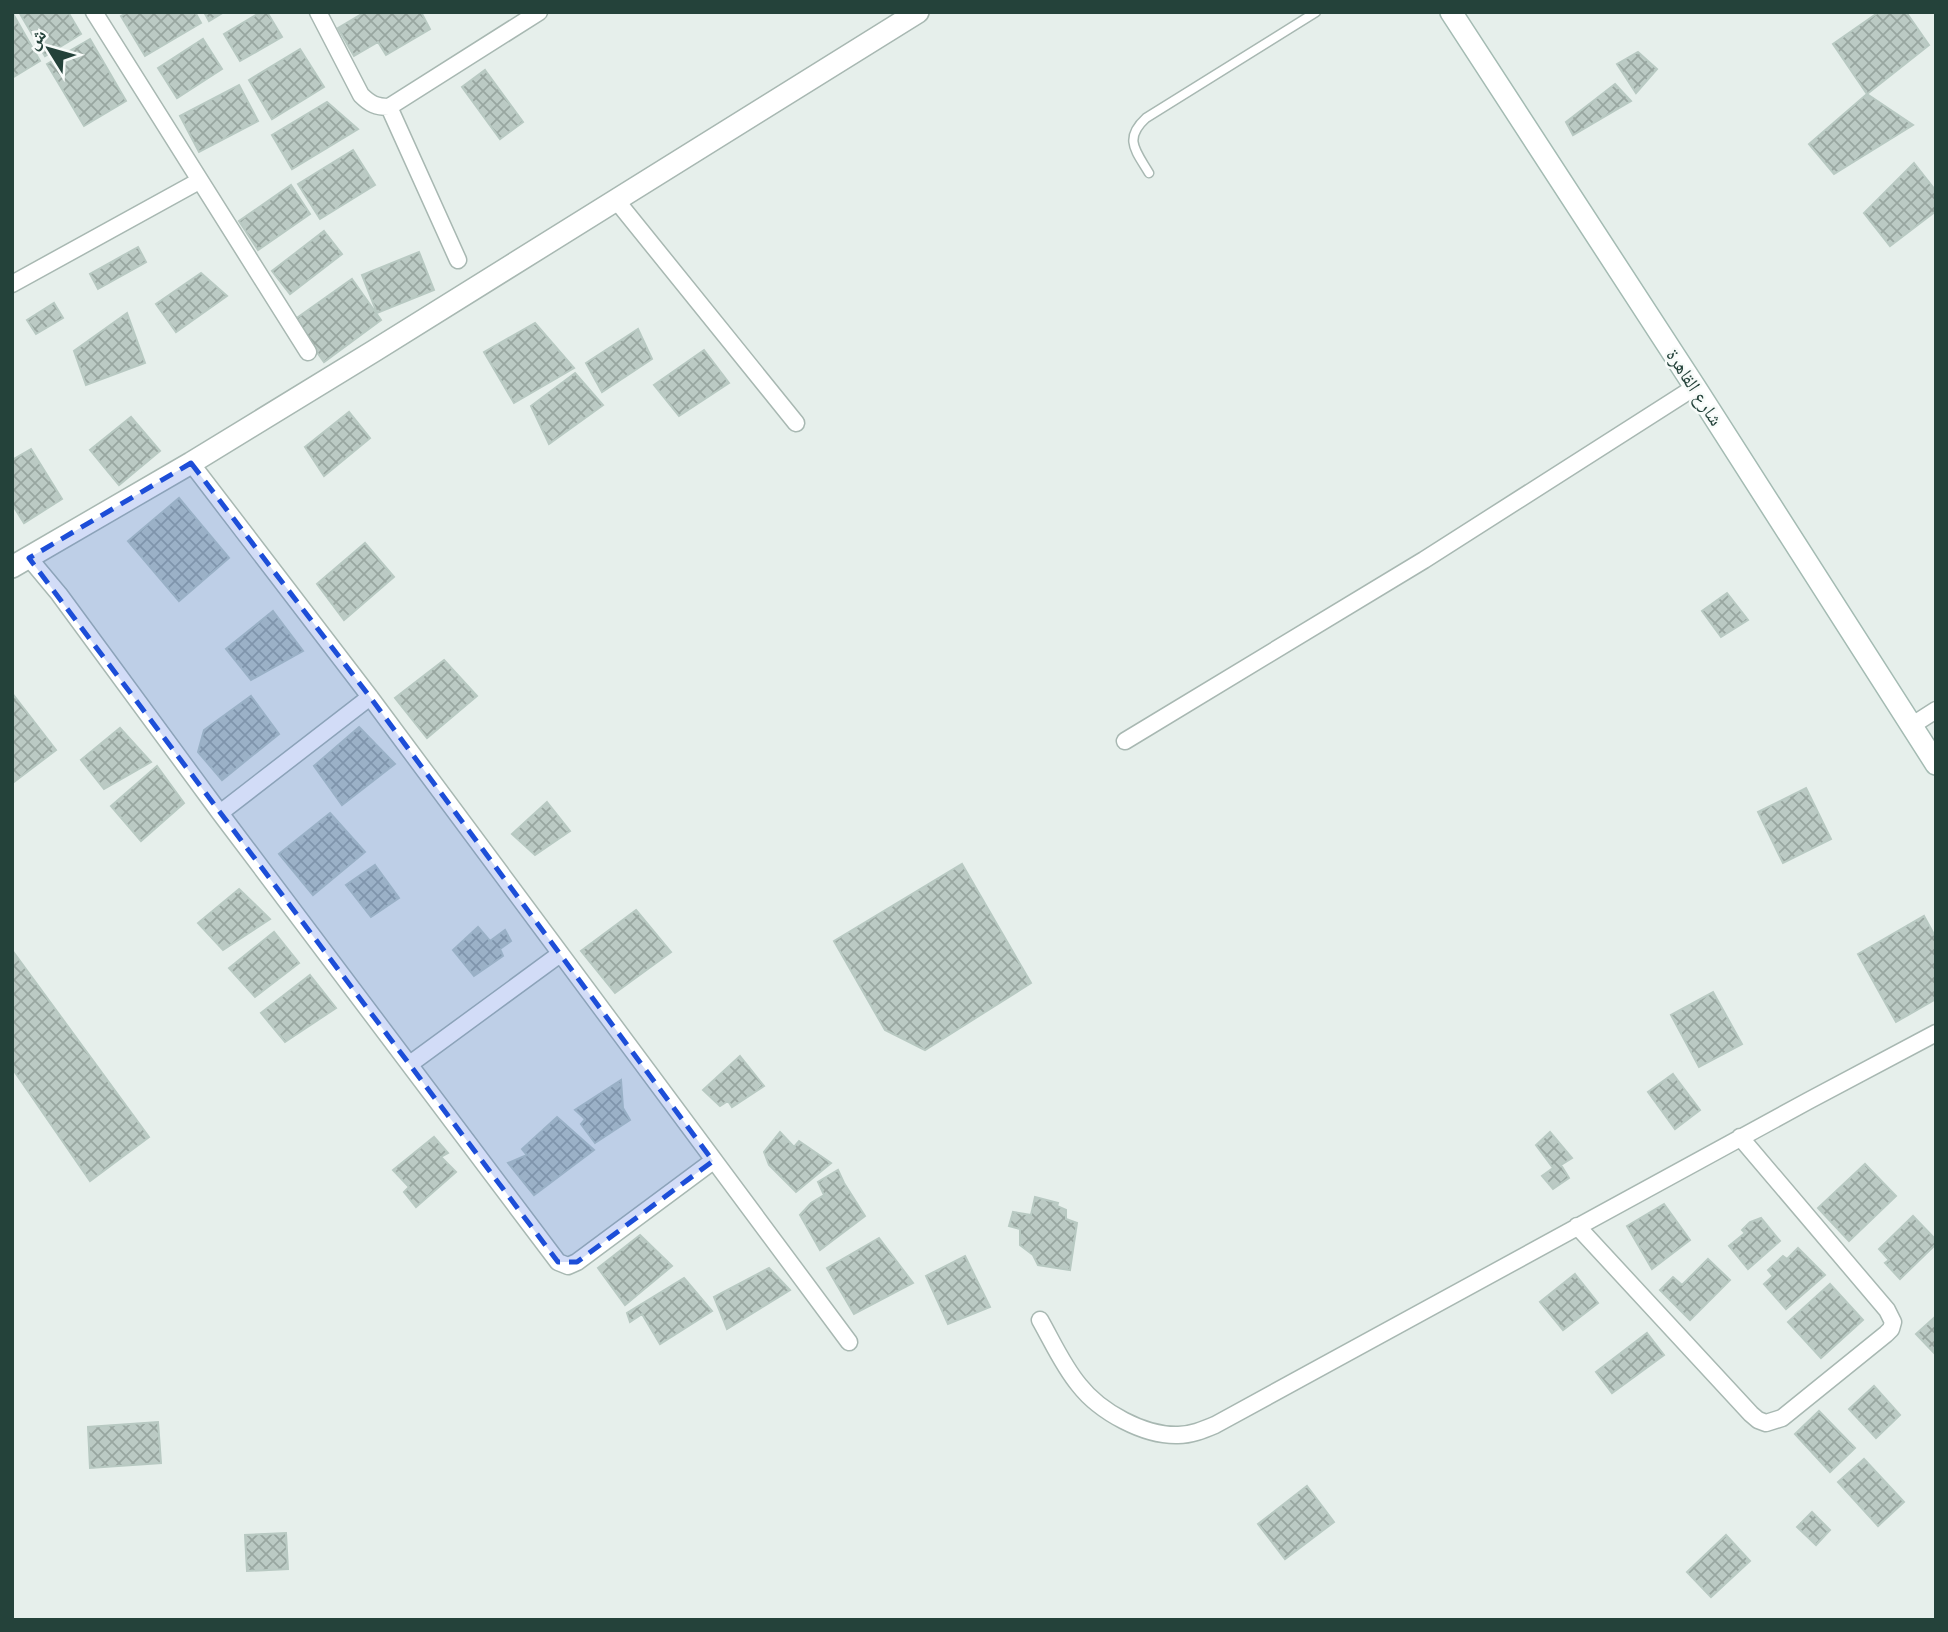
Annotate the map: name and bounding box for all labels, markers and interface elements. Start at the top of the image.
north arrow [14,14,84,84]
text: ش [20,23,51,54]
street label: شارع القاهرة [1661,344,1729,430]

